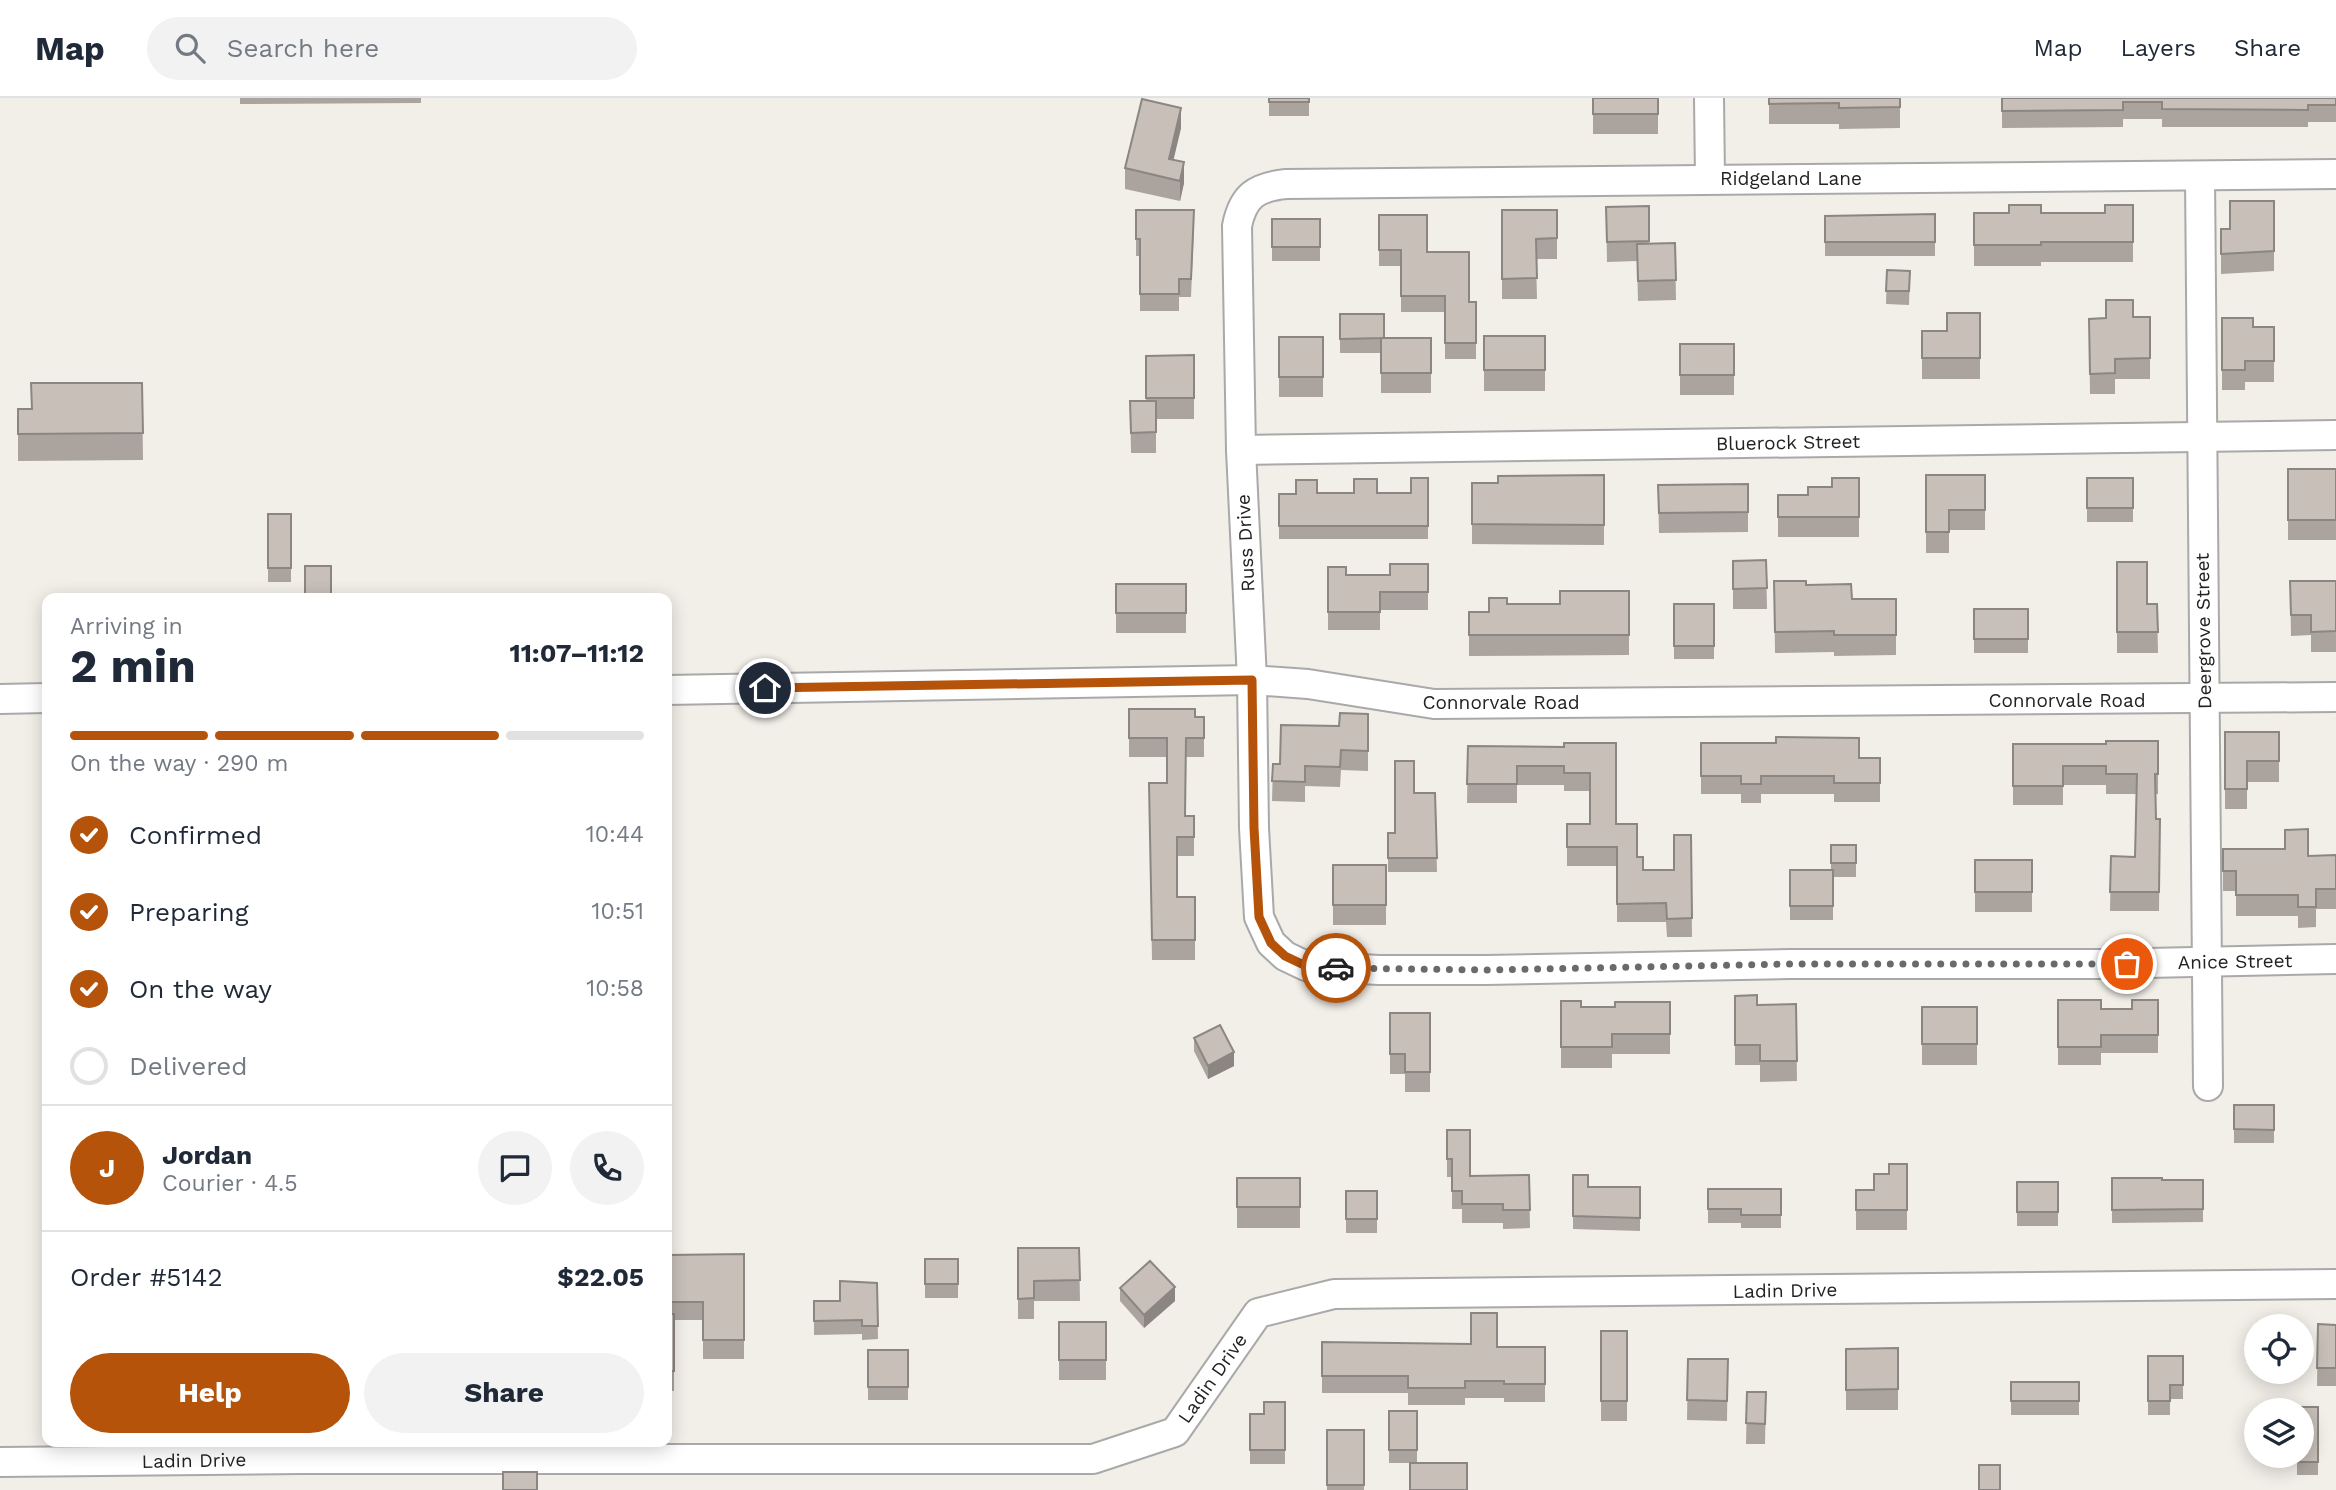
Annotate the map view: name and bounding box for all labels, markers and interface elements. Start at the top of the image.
search box [147,17,637,80]
text: Map [35,29,105,68]
icon: search [171,29,209,67]
text: Search here [227,33,379,63]
text: Map [2034,34,2082,62]
text: Layers [2120,34,2196,62]
text: Share [2234,34,2301,62]
street label: Ridgeland Lane [1720,167,1862,190]
street label: Bluerock Street [1716,430,1860,455]
street label: Russ Drive [1231,493,1260,592]
street label: Deergrove Street [2191,553,2216,709]
text: Arriving in [70,613,183,640]
text: 11:07–11:12 [509,638,644,668]
text: 2 min [70,639,196,693]
pin [735,658,795,718]
icon: home [746,669,784,707]
street label: Connorvale Road [1988,689,2146,712]
street label: Connorvale Road [1422,691,1580,714]
text: On the way · 290 m [70,750,288,777]
icon: check [70,816,108,854]
text: Confirmed [129,820,262,850]
text: 10:44 [586,821,644,848]
icon: check [70,893,108,931]
text: Preparing [129,897,249,927]
text: 10:51 [592,898,644,925]
courier [1301,933,1371,1003]
pin [2097,934,2157,994]
icon: bag [2108,945,2146,983]
icon: car [1317,949,1355,987]
street label: Anice Street [2177,949,2293,974]
icon: check [70,970,108,1008]
text: On the way [129,974,272,1004]
text: 10:58 [586,975,644,1002]
text: Delivered [129,1051,248,1081]
button: chat [478,1131,552,1205]
button: phone [570,1131,644,1205]
text: Jordan [162,1140,252,1170]
text: J [99,1153,115,1183]
text: Courier · 4.5 [162,1170,298,1197]
text: Order #5142 [70,1262,223,1292]
text: $22.05 [557,1262,644,1292]
street label: Ladin Drive [1733,1278,1837,1303]
map controls [2244,1314,2314,1468]
button: locate [2244,1314,2314,1384]
street label: Ladin Drive [1173,1329,1252,1428]
button: Help [70,1353,350,1433]
button: Share [364,1353,644,1433]
button: layers [2244,1398,2314,1468]
street label: Ladin Drive [142,1448,246,1473]

